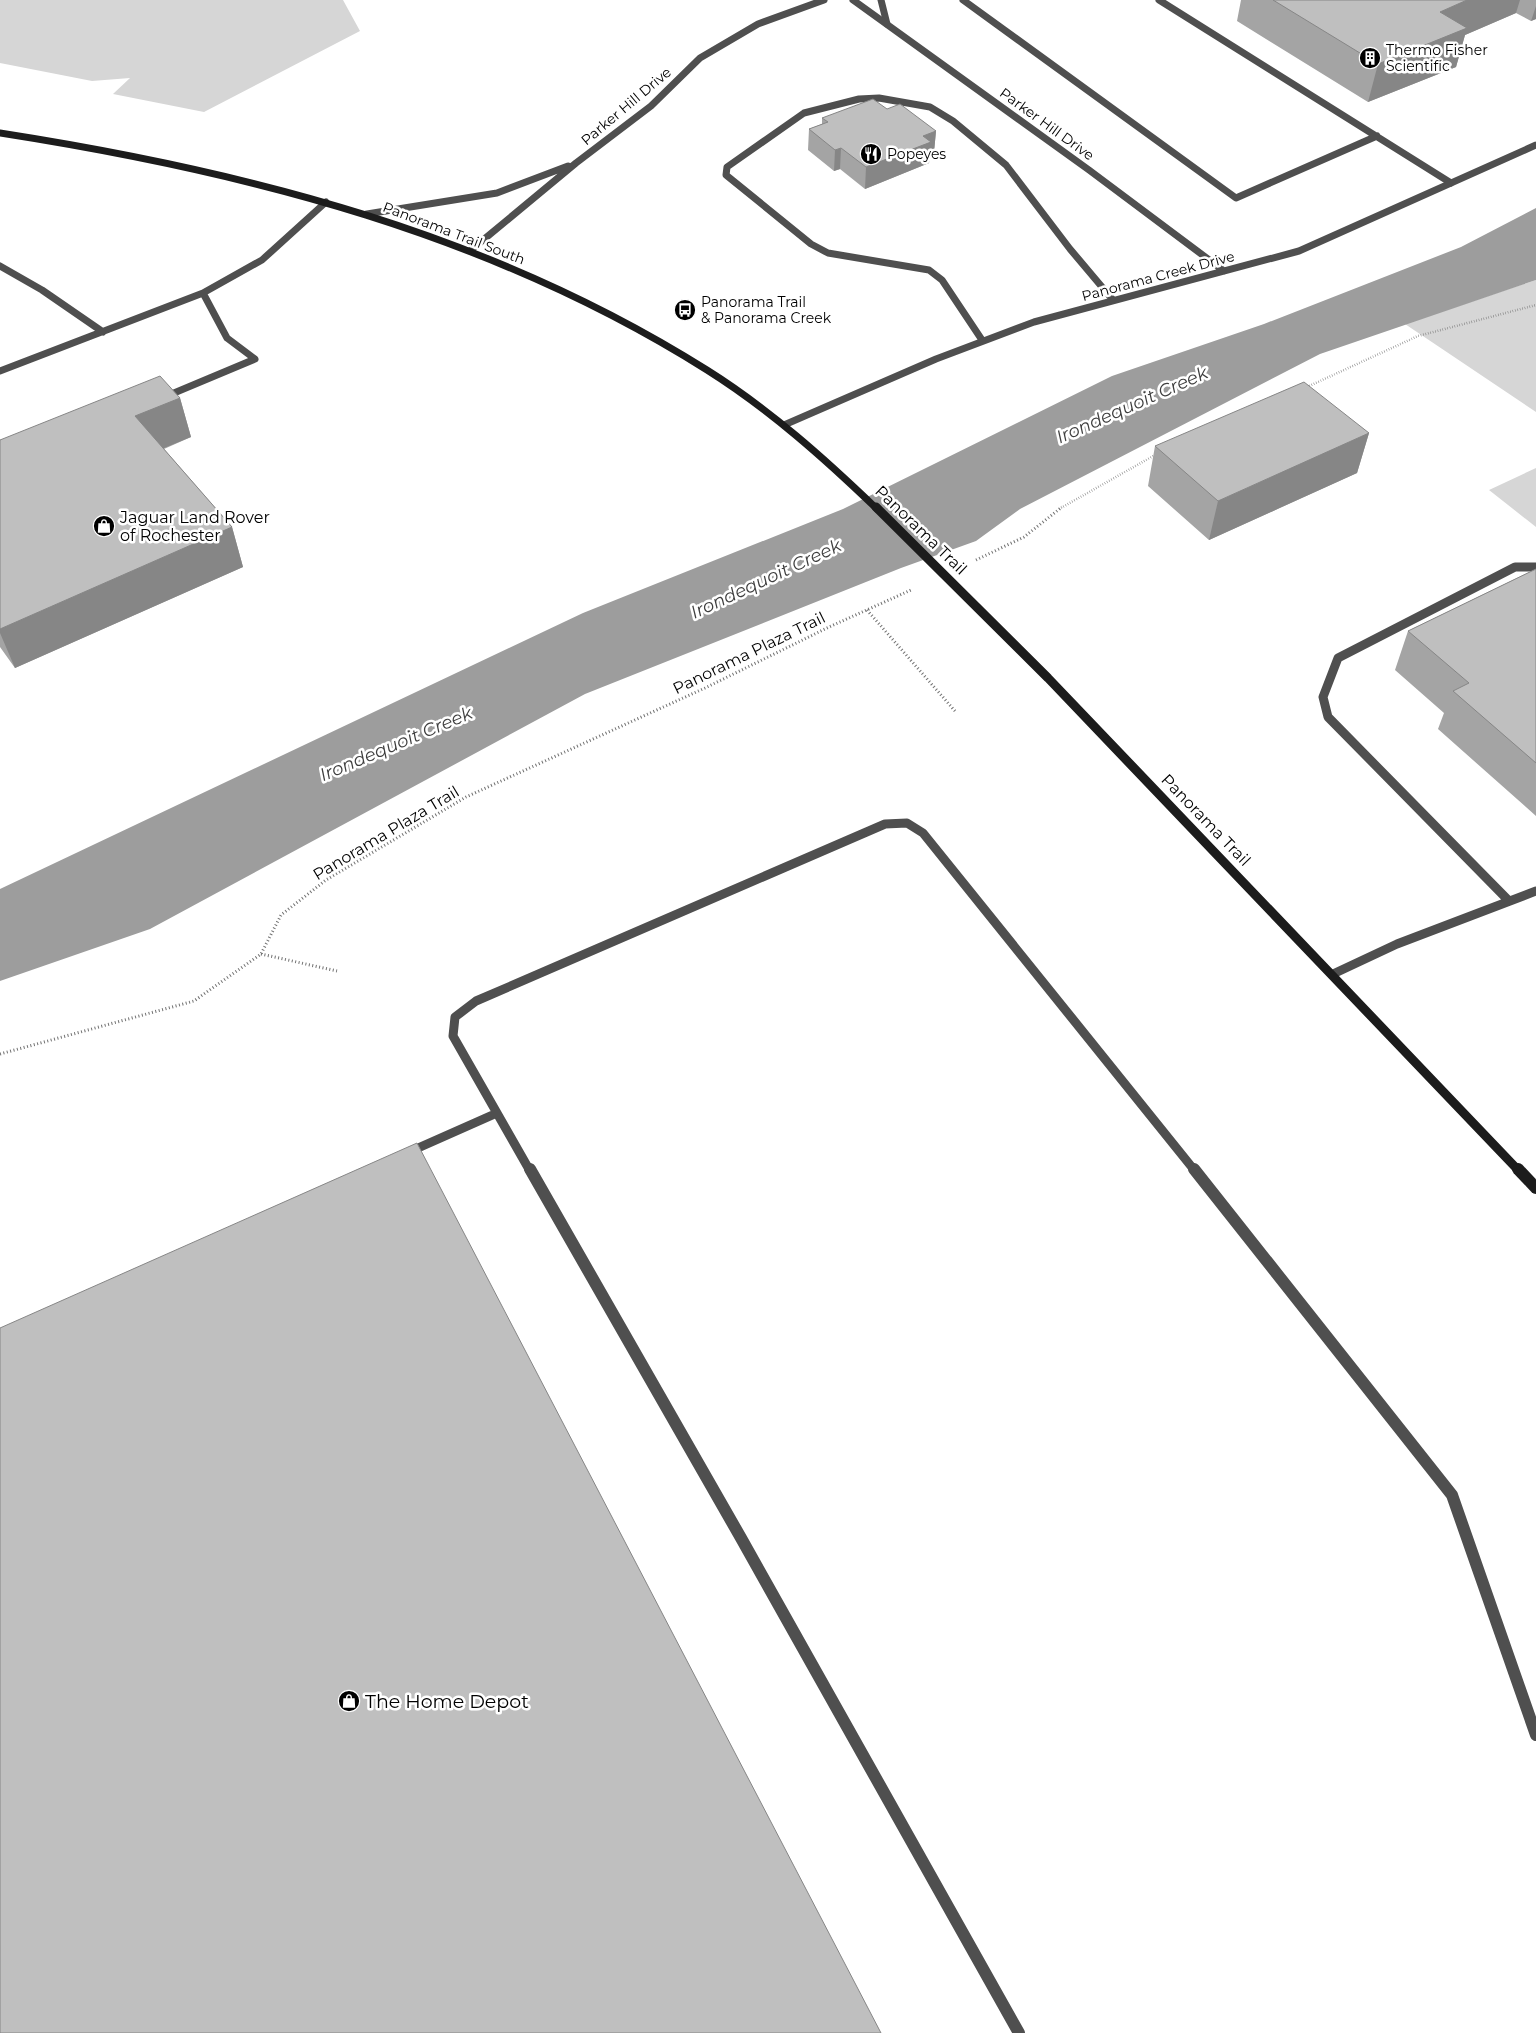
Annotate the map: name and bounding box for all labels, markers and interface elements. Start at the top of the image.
place label: Thermo Fisher Scientific [1386,41,1488,75]
building icon: Thermo Fisher Scientific [1358,46,1382,70]
street label: Parker Hill Drive [577,63,675,149]
street label: Parker Hill Drive [996,84,1098,164]
restaurant icon: Popeyes [859,142,883,166]
place label: Popeyes [887,145,946,163]
street label: Panorama Trail South [380,198,528,268]
street label: Panorama Creek Drive [1080,247,1236,305]
place label: Panorama Trail & Panorama Creek [701,293,832,327]
bus stop icon: Panorama Trail & Panorama Creek [673,298,697,322]
water label: Irondequoit Creek [1053,361,1212,448]
street label: Panorama Trail [871,481,971,579]
place label: Jaguar Land Rover of Rochester [119,508,270,545]
shop icon: Jaguar Land Rover of Rochester [92,514,116,538]
water label: Irondequoit Creek [687,534,846,624]
street label: Panorama Plaza Trail [670,608,828,698]
water label: Irondequoit Creek [316,701,477,786]
street label: Panorama Trail [1157,770,1255,870]
street label: Panorama Plaza Trail [309,782,463,884]
shop icon: The Home Depot [337,1689,361,1713]
place label: The Home Depot [365,1690,529,1713]

